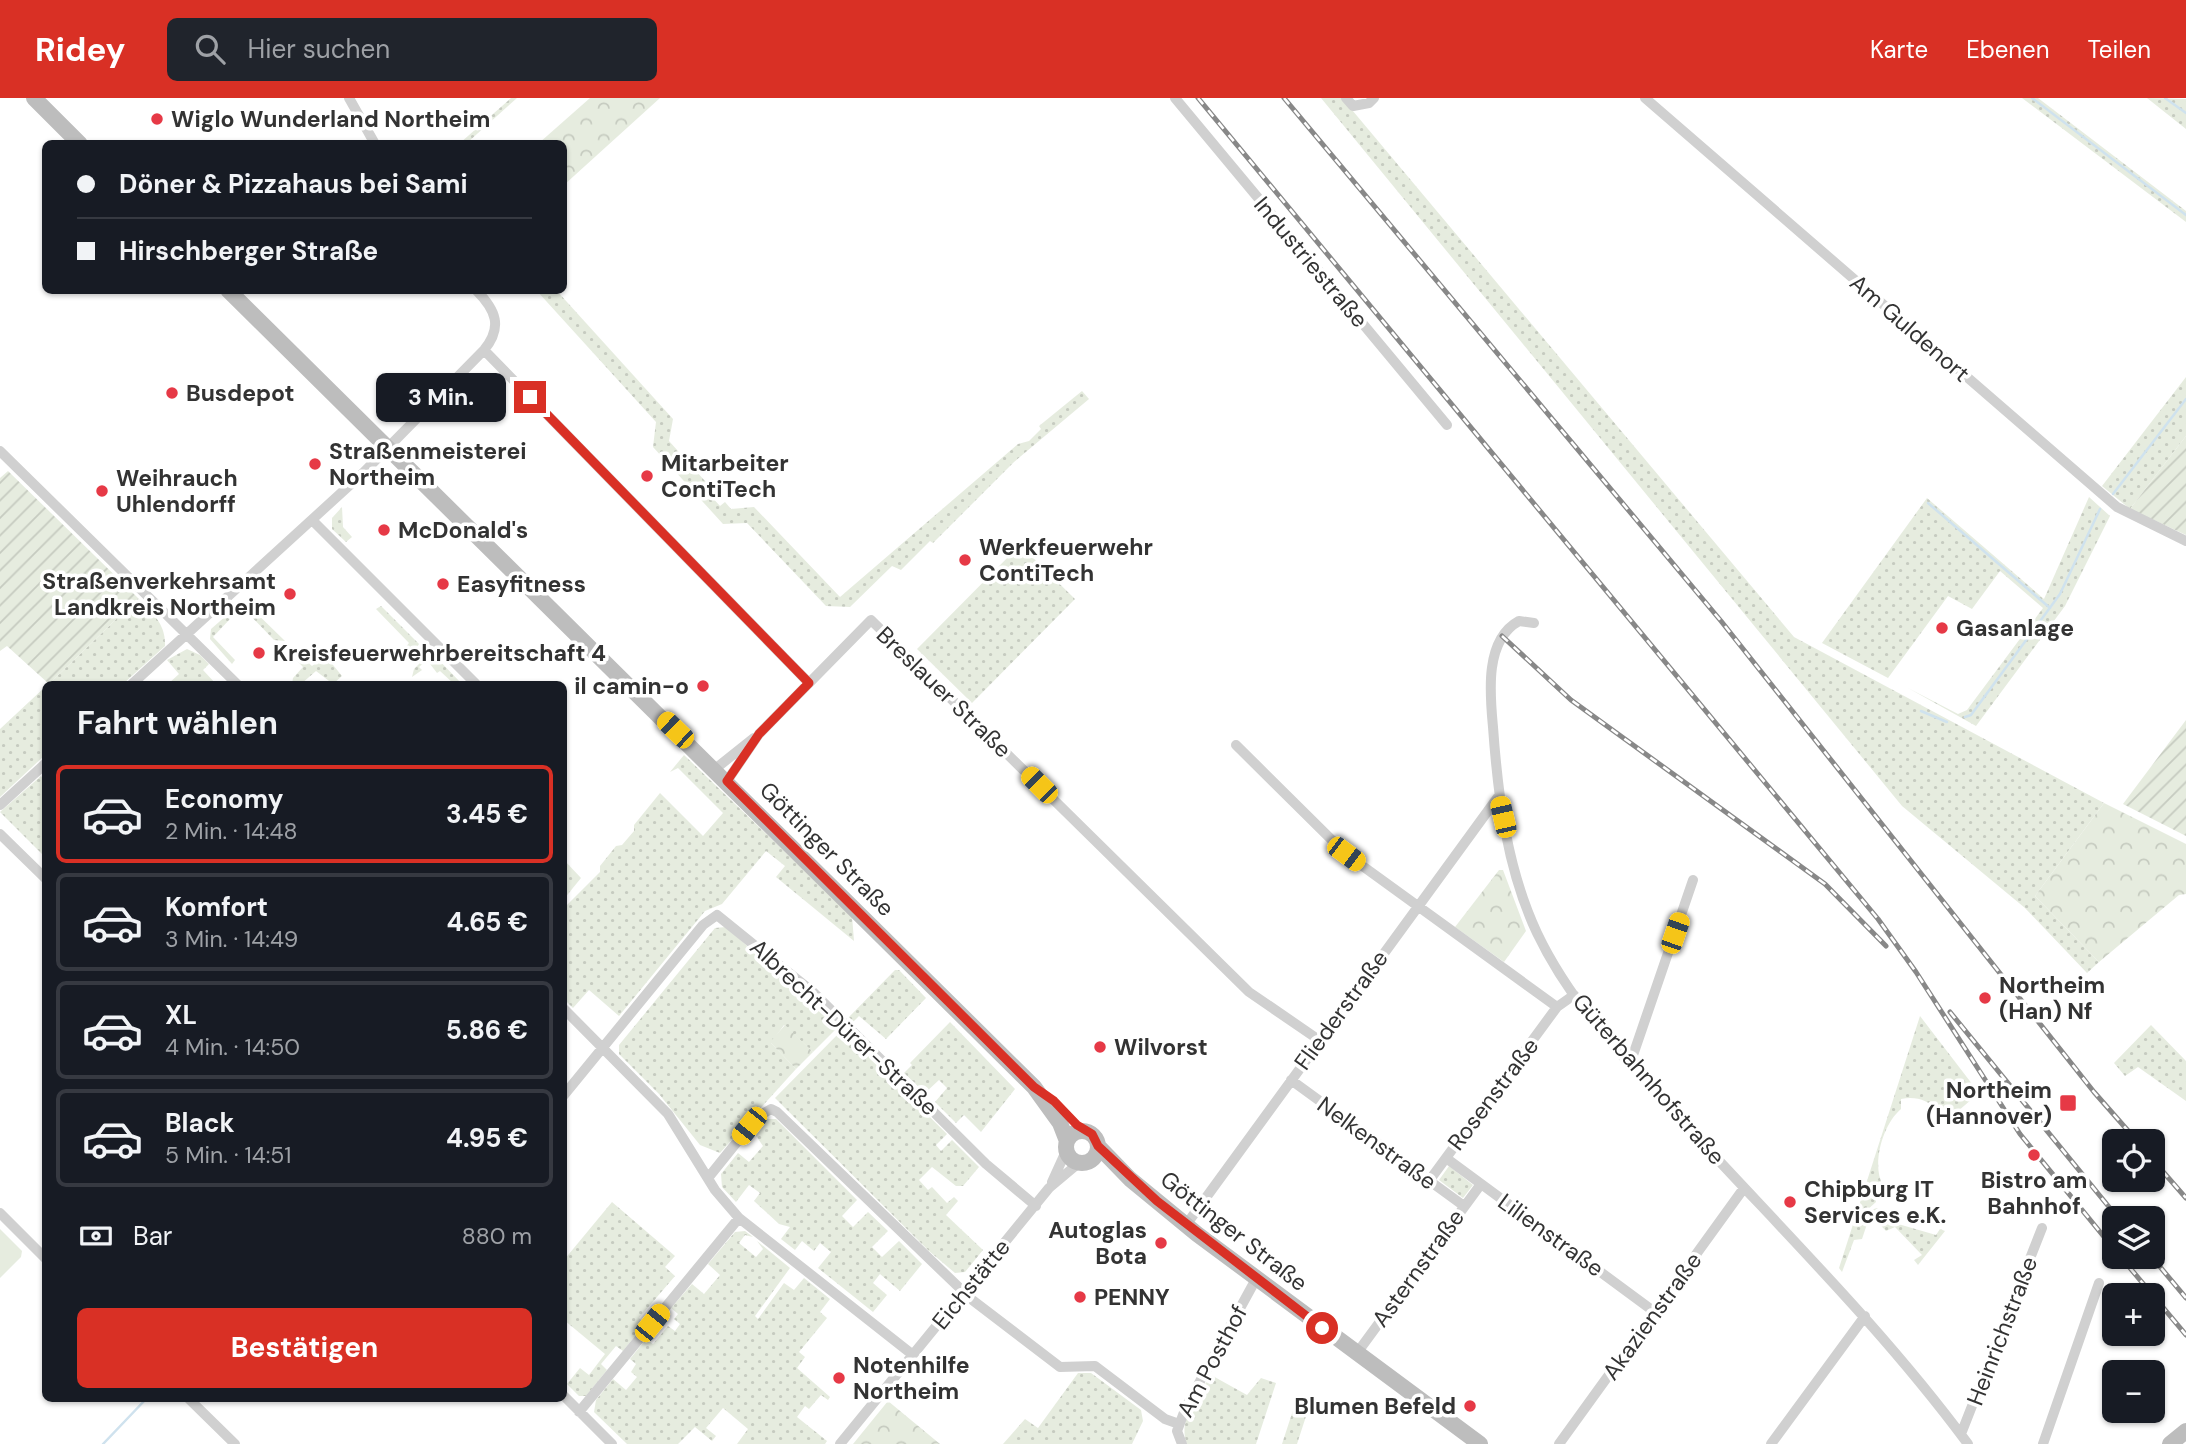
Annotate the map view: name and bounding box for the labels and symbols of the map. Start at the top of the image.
place label: Wiglo Wunderland Northeim [171,104,490,134]
marker: Wiglo Wunderland Northeim [149,111,165,127]
street label: Industriestraße [1247,190,1375,334]
street label: Am Guldenort [1844,268,1976,388]
callout: 3 Min. [376,372,505,422]
place label: Busdepot [186,378,295,408]
route end [514,381,546,413]
marker: Busdepot [164,385,180,401]
place label: Straßenmeisterei Northeim [329,436,527,492]
place label: Mitarbeiter ContiTech [661,448,789,504]
marker: Straßenmeisterei Northeim [307,456,323,472]
place label: Weihrauch Uhlendorff [116,463,238,519]
marker: Mitarbeiter ContiTech [639,468,655,484]
marker: Weihrauch Uhlendorff [94,483,110,499]
place label: McDonald's [398,515,528,545]
marker: McDonald's [376,522,392,538]
place label: Werkfeuerwehr ContiTech [979,532,1153,588]
marker: Werkfeuerwehr ContiTech [957,552,973,568]
place label: Straßenverkehrsamt Landkreis Northeim [42,566,276,622]
place label: Easyfitness [457,569,586,599]
marker: Easyfitness [435,576,451,592]
marker: Straßenverkehrsamt Landkreis Northeim [282,586,298,602]
place label: Gasanlage [1956,613,2074,643]
street label: Breslauer Straße [870,620,1018,764]
marker: Gasanlage [1934,620,1950,636]
place label: Kreisfeuerwehrbereitschaft 4 [273,638,606,668]
marker: Kreisfeuerwehrbereitschaft 4 [251,645,267,661]
place label: il camin-o [574,671,689,701]
marker: il camin-o [695,678,711,694]
car [653,708,698,752]
car [1017,763,1062,807]
street label: Göttinger Straße [753,775,901,923]
car [1489,794,1518,840]
car [1323,833,1370,875]
car [1659,910,1692,956]
street label: Albrecht-Dürer-Straße [744,932,944,1122]
street label: Fliederstraße [1287,944,1395,1076]
place label: Northeim (Han) Nf [1999,970,2105,1026]
street label: Güterbahnhofstraße [1566,987,1732,1171]
marker: Northeim (Han) Nf [1977,990,1993,1006]
place label: Wilvorst [1114,1032,1208,1062]
street label: Rosenstraße [1441,1032,1545,1156]
marker: Wilvorst [1092,1039,1108,1055]
place label: Northeim (Hannover) [1926,1075,2052,1131]
street label: Nelkenstraße [1311,1090,1443,1196]
marker: Northeim (Hannover) [2058,1093,2078,1113]
car [728,1103,771,1149]
marker: Bistro am Bahnhof [2026,1147,2042,1163]
street label: Göttinger Straße [1154,1164,1314,1298]
place label: Bistro am Bahnhof [1981,1165,2087,1221]
place label: Chipburg IT Services e.K. [1804,1174,1946,1230]
street label: Lilienstraße [1492,1187,1610,1283]
marker: Chipburg IT Services e.K. [1782,1194,1798,1210]
street label: Asternstraße [1365,1203,1471,1333]
place label: Autoglas Bota [1048,1215,1147,1271]
street label: Eichstätte [925,1233,1017,1335]
marker: Autoglas Bota [1153,1235,1169,1251]
street label: Akazienstraße [1596,1246,1708,1386]
street label: Heinrichstraße [1960,1252,2044,1410]
place label: PENNY [1094,1282,1170,1312]
marker: PENNY [1072,1289,1088,1305]
car [631,1300,674,1346]
street label: Am Posthof [1170,1300,1254,1422]
route start [1306,1312,1338,1344]
place label: Notenhilfe Northeim [853,1350,970,1406]
marker: Notenhilfe Northeim [831,1370,847,1386]
place label: Blumen Befeld [1294,1391,1456,1421]
marker: Blumen Befeld [1462,1398,1478,1414]

